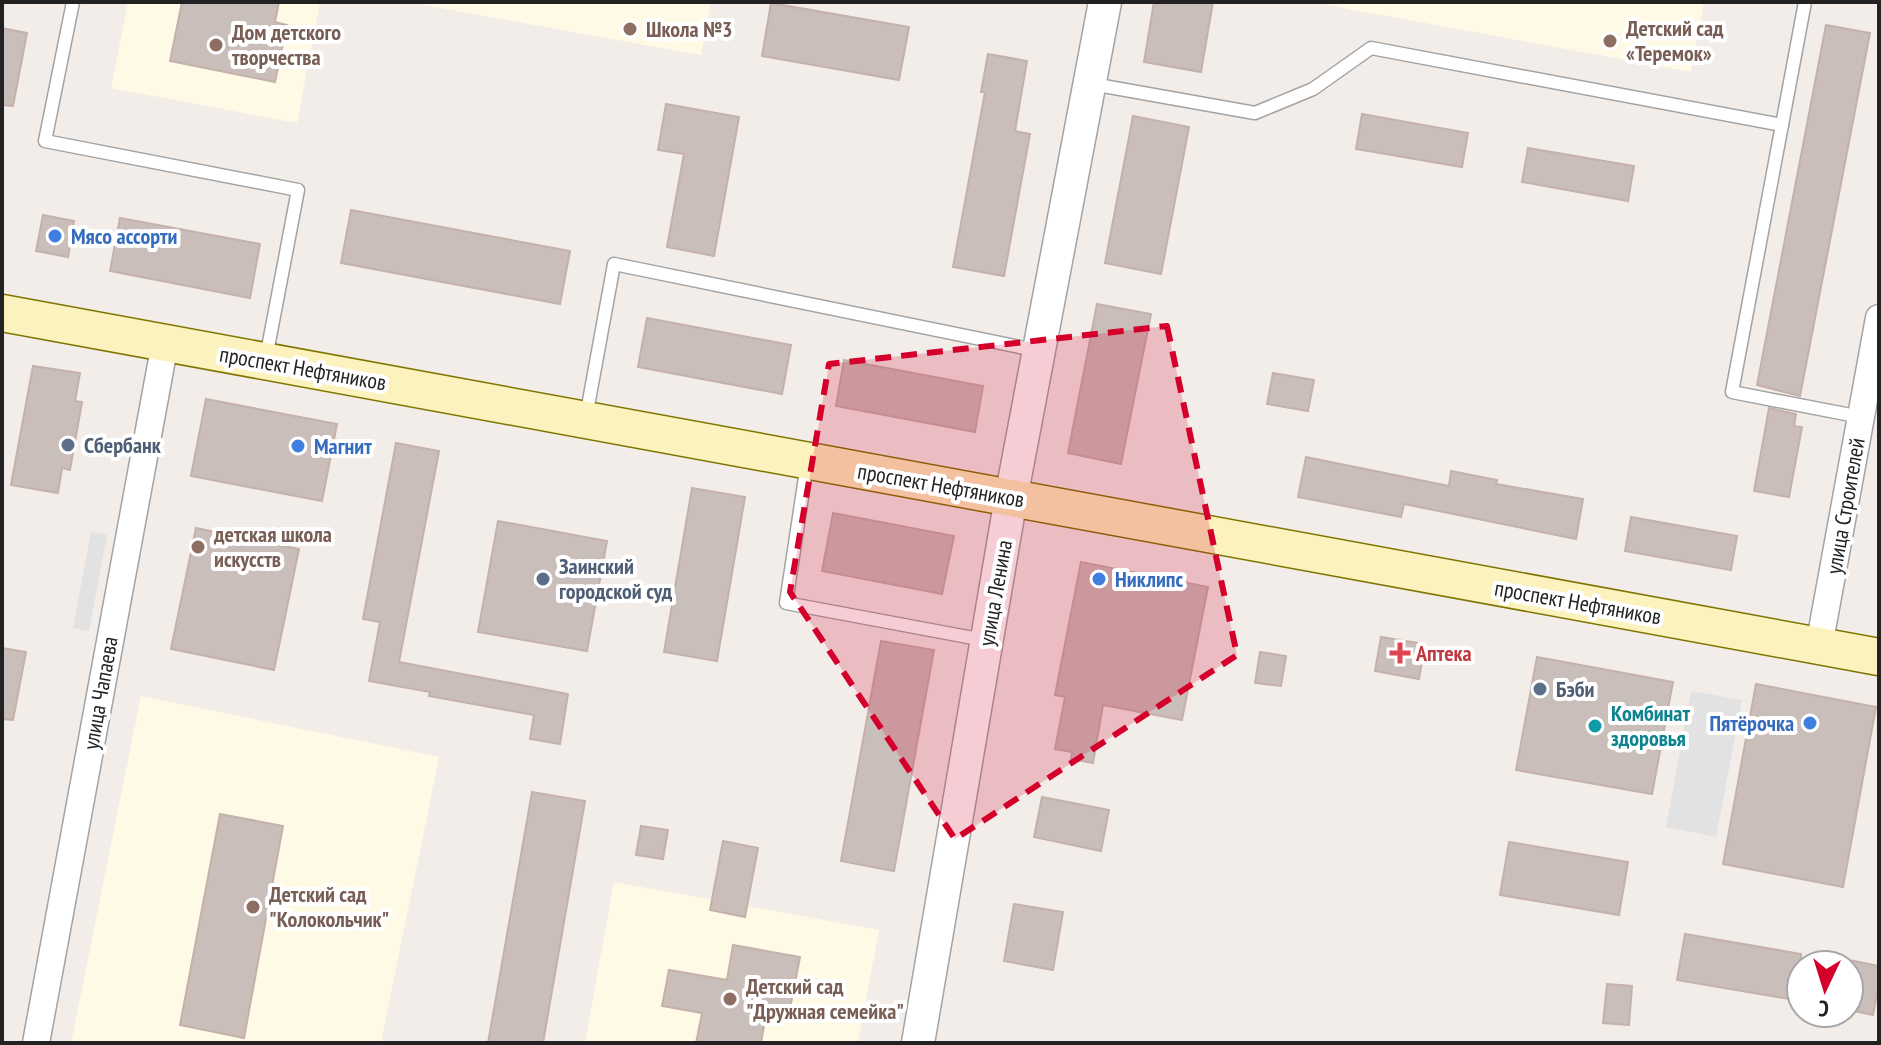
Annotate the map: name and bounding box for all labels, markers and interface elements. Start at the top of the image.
place label: Детский сад «Теремок» [1626,14,1724,67]
place label: Школа №3 [646,15,733,43]
place label: Дом детского творчества [232,18,341,71]
marker: Школа №3 [621,20,639,38]
marker: Детский сад «Теремок» [1601,32,1619,50]
marker: Дом детского творчества [207,36,225,54]
place label: Мясо ассорти [71,222,178,250]
marker: Мясо ассорти [46,227,64,245]
street label: проспект Нефтяников [218,340,389,396]
place label: Сбербанк [84,431,162,459]
place label: Магнит [314,432,372,460]
marker: Сбербанк [59,436,77,454]
street label: улица Строителей [1819,436,1871,576]
marker: Магнит [289,437,307,455]
street label: проспект Нефтяников [856,457,1027,513]
place label: детская школа искусств [213,520,332,573]
marker: детская школа искусств [189,538,207,556]
street label: улица Ленина [972,538,1018,648]
place label: Заинский городской суд [559,552,673,605]
place label: Никлипс [1115,565,1184,593]
marker: Заинский городской суд [534,570,552,588]
marker: Никлипс [1090,570,1108,588]
street label: проспект Нефтяников [1493,574,1664,630]
street label: улица Чапаева [76,634,124,752]
place label: Аптека [1415,639,1472,667]
marker: Аптека [1391,644,1409,662]
place label: Бэби [1556,675,1594,703]
marker: Бэби [1531,680,1549,698]
place label: Комбинат здоровья [1611,699,1690,752]
place label: Пятёрочка [1709,709,1794,737]
marker: Пятёрочка [1801,714,1819,732]
marker: Комбинат здоровья [1586,717,1604,735]
place label: Детский сад "Колокольчик" [269,880,389,933]
marker: Детский сад "Колокольчик" [244,898,262,916]
north arrow [1785,949,1865,1029]
place label: Детский сад "Дружная семейка" [746,972,904,1025]
marker: Детский сад "Дружная семейка" [721,990,739,1008]
text: С [1818,995,1830,1023]

